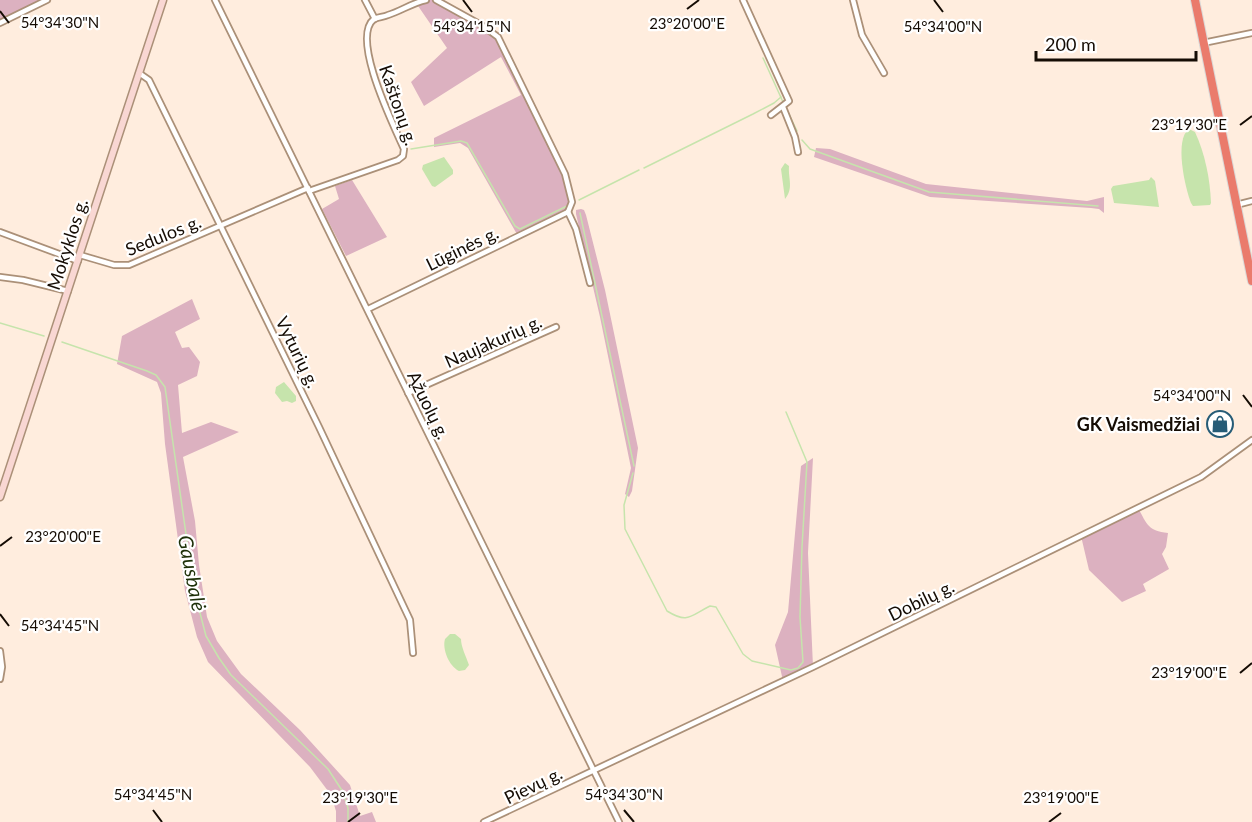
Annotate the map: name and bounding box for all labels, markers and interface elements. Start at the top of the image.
text: 54°34'30"N [21,13,99,31]
text: 23°20'00"E [649,14,725,32]
text: 54°34'15"N [433,17,511,35]
text: 54°34'00"N [904,17,982,35]
scale bar [1036,24,1196,62]
text: 200 m [1045,33,1096,55]
street label: Kaštonų g. [375,62,423,148]
text: 23°19'30"E [1151,115,1227,133]
street label: Mokyklos g. [42,196,92,292]
street label: Sedulos g. [122,210,204,260]
street label: Lūginės g. [422,221,502,275]
street label: Naujakurių g. [441,310,545,372]
street label: Vyturių g. [271,313,325,391]
street label: Ąžuolų g. [403,367,455,443]
text: 54°34'00"N [1153,386,1231,404]
shop icon: GK Vaismedžiai [1205,409,1235,439]
place label: GK Vaismedžiai [1077,413,1200,435]
text: 23°20'00"E [25,527,101,545]
water label: Gausbalė [174,533,212,613]
street label: Dobilų g. [884,575,958,625]
text: 54°34'45"N [21,616,99,634]
text: 23°19'00"E [1151,663,1227,681]
street label: Pievų g. [500,762,566,808]
text: 54°34'45"N [114,785,192,803]
text: 54°34'30"N [585,785,663,803]
text: 23°19'30"E [322,788,398,806]
text: 23°19'00"E [1023,788,1099,806]

